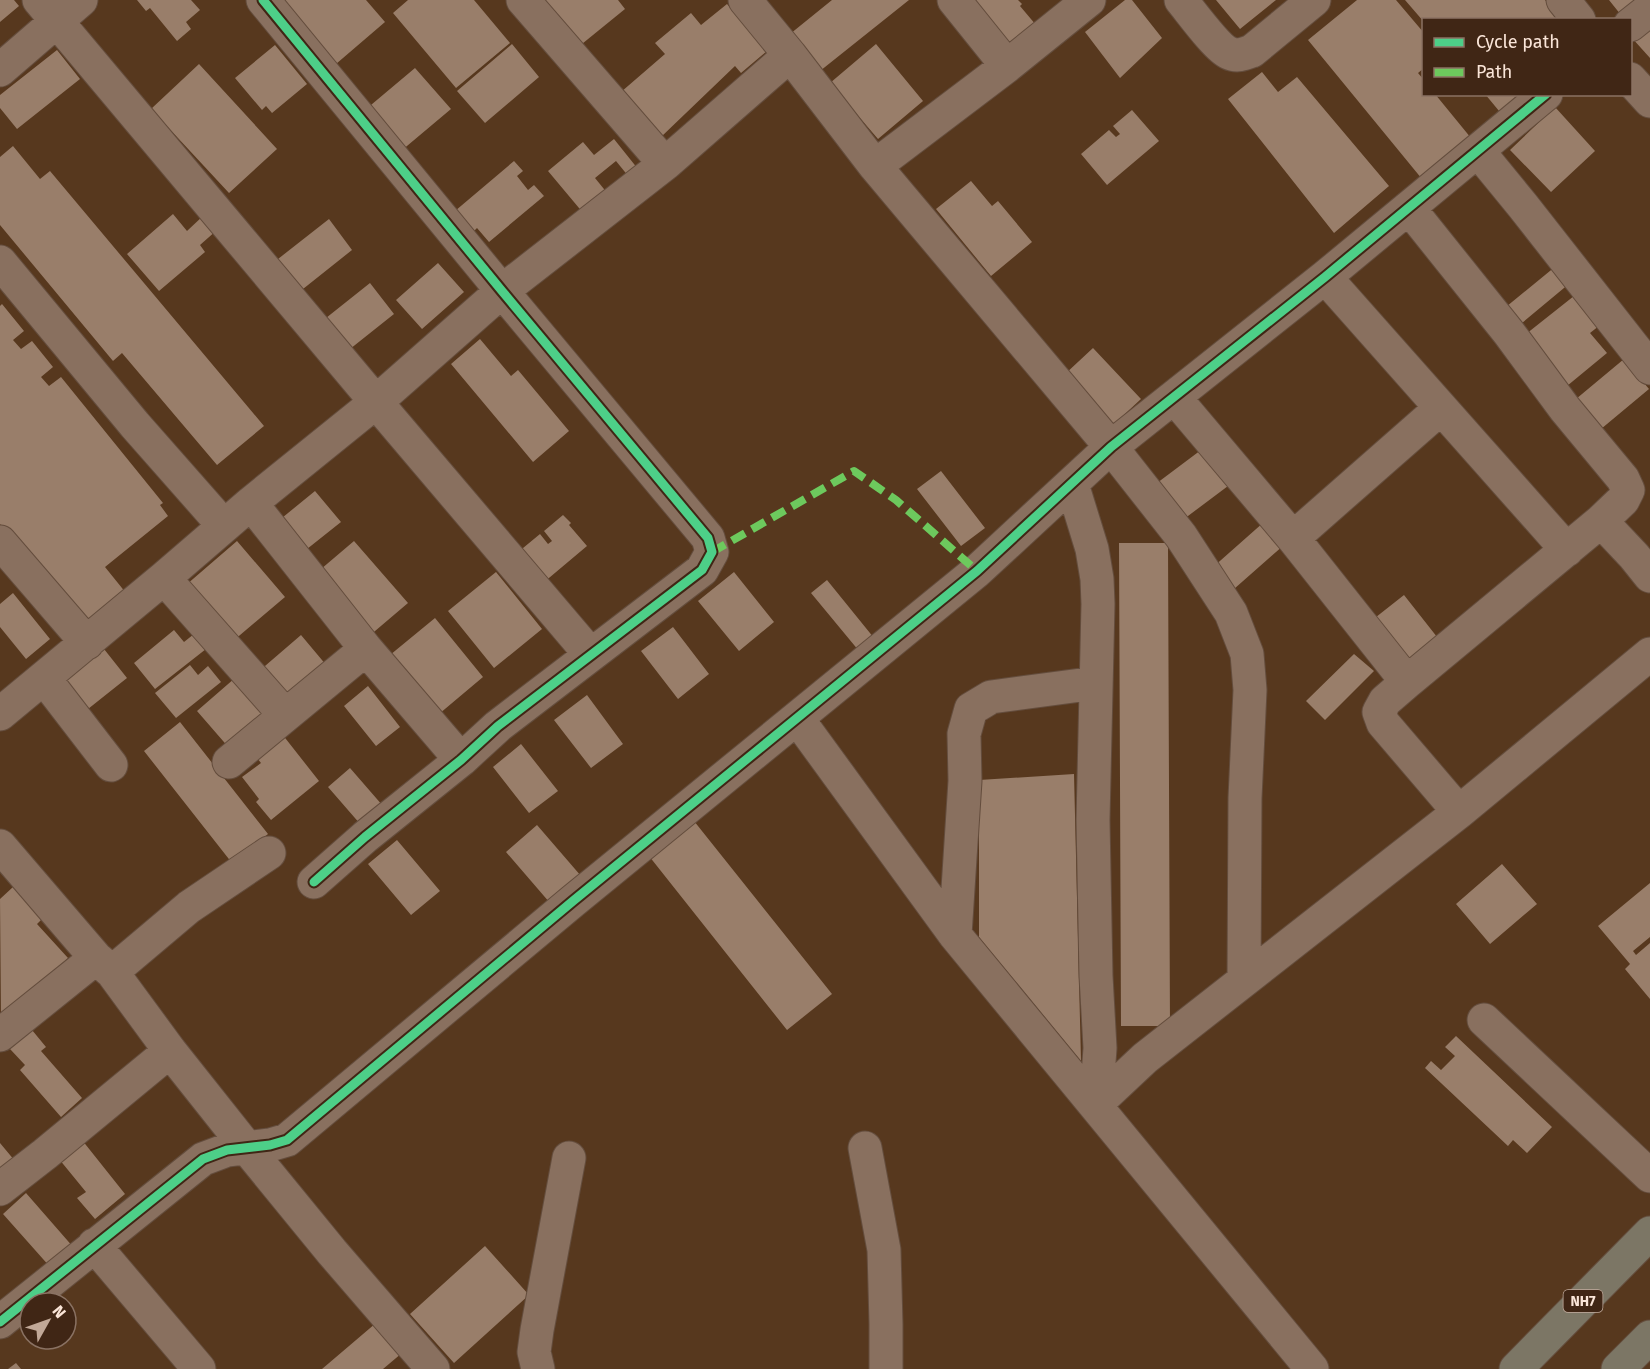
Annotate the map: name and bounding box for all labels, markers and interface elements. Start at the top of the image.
legend [1422,18,1632,96]
text: Cycle path [1476,31,1560,53]
text: Path [1476,61,1512,83]
road number: NH7 [1564,1290,1602,1312]
north arrow [18,1291,78,1351]
text: N [48,1302,70,1322]

